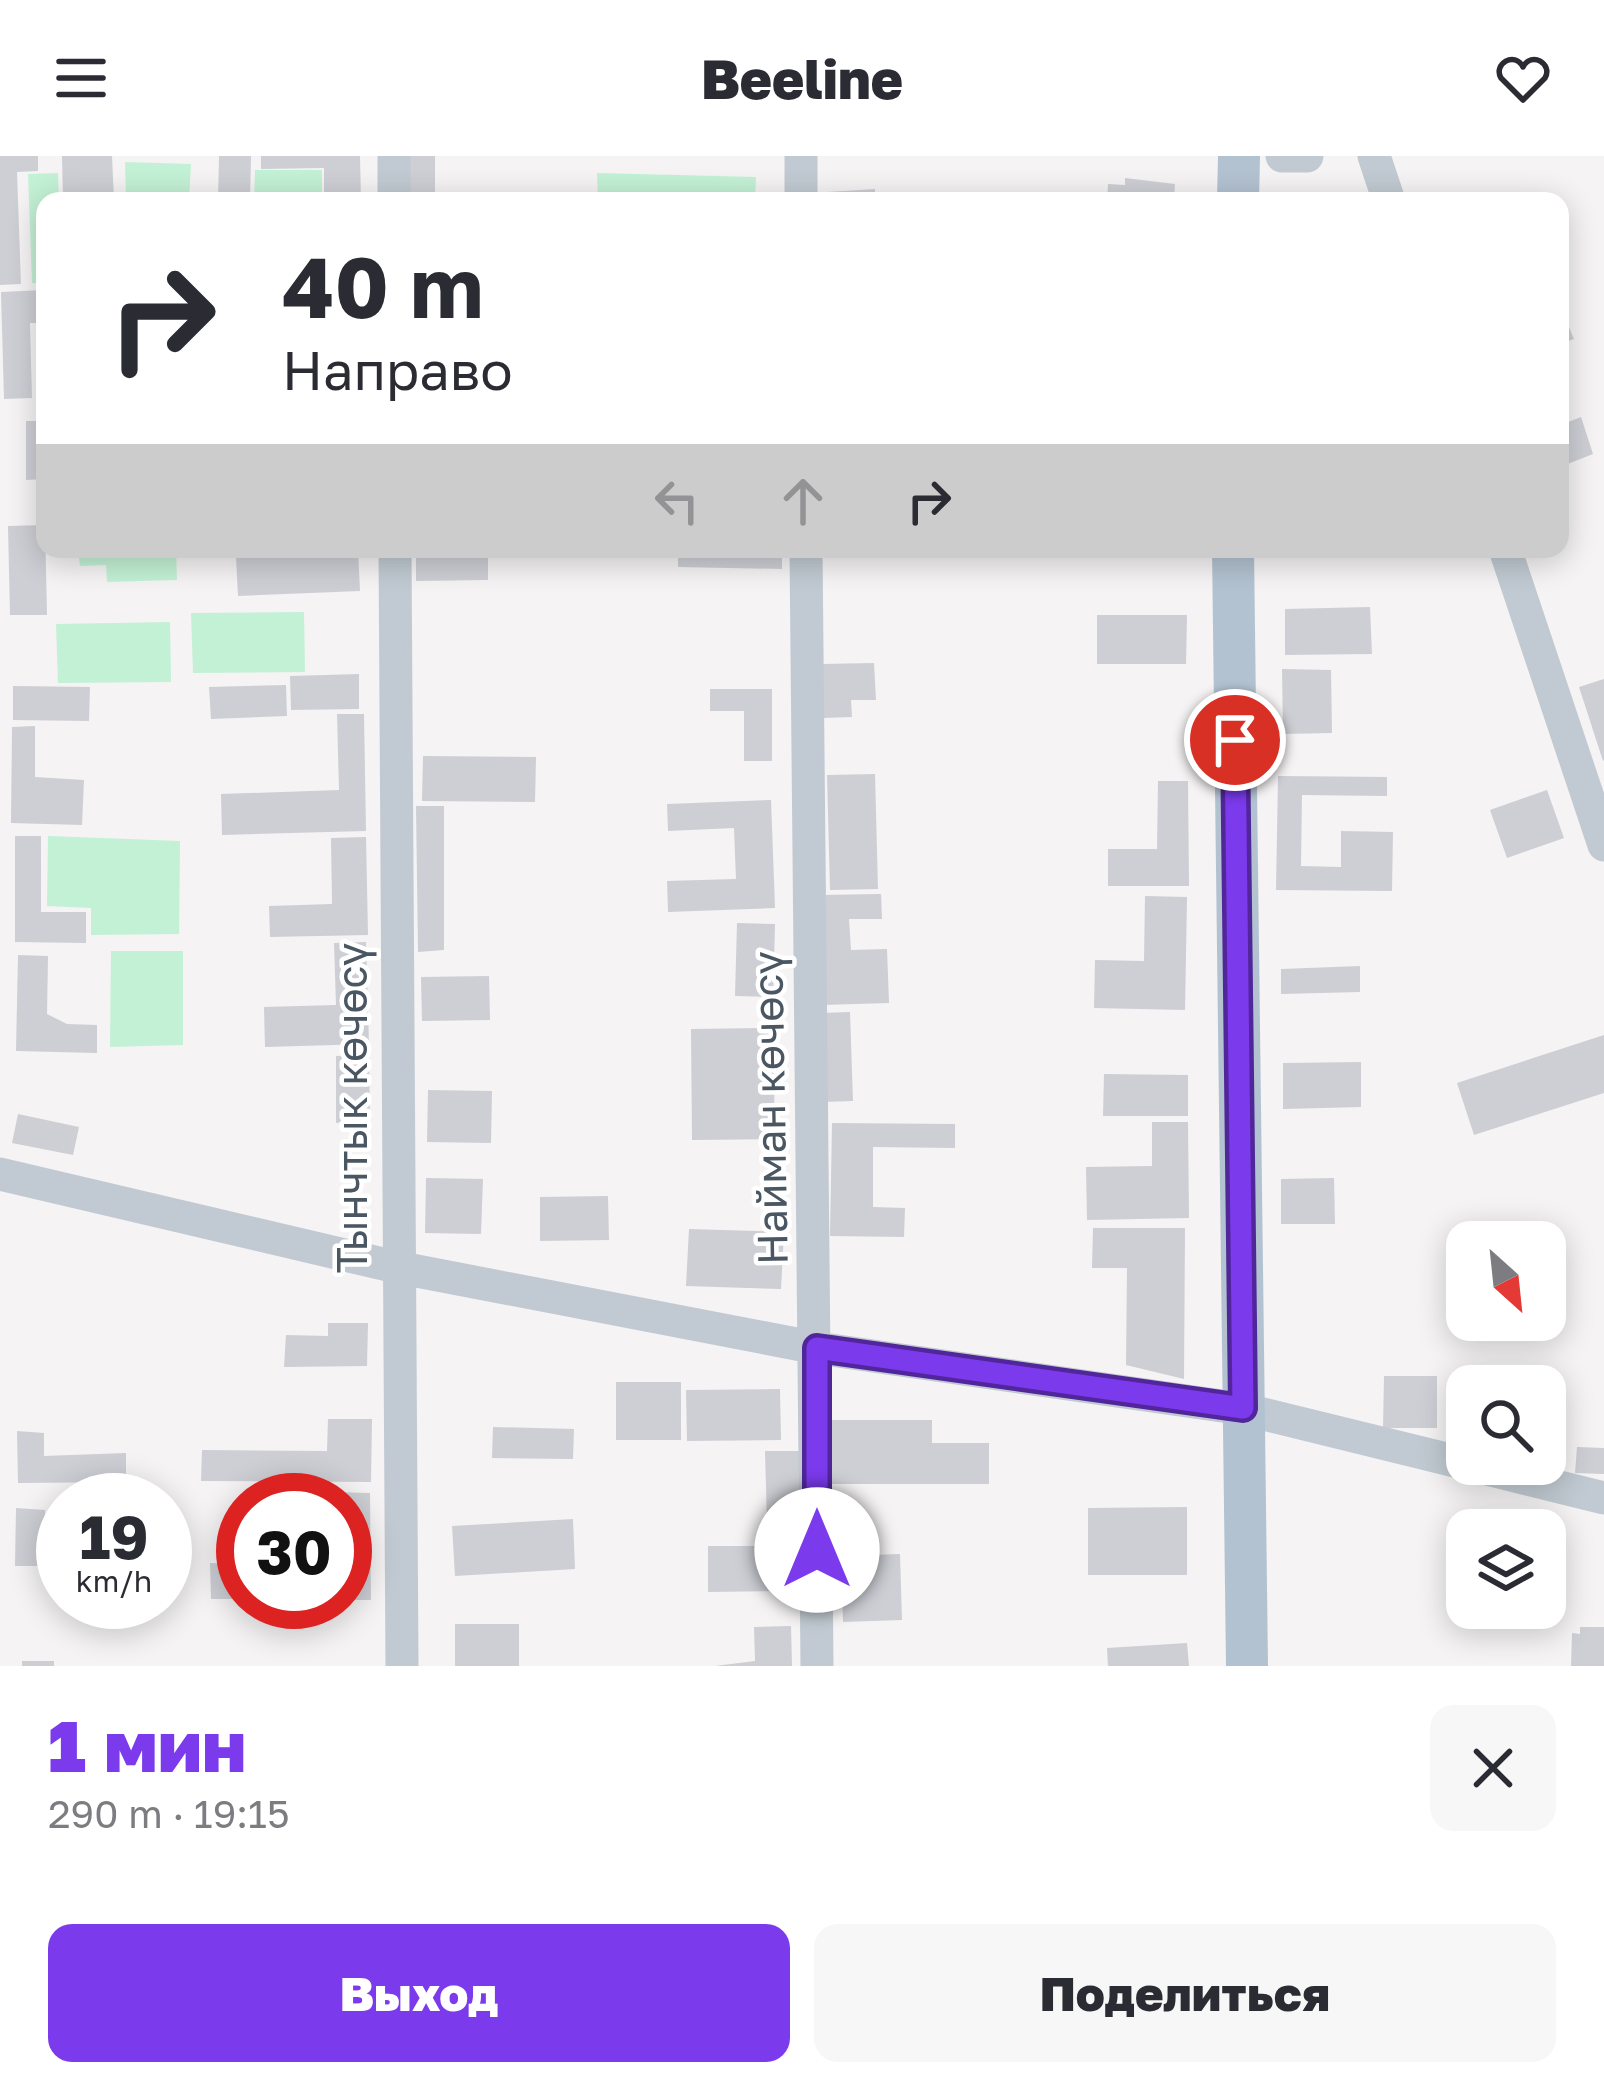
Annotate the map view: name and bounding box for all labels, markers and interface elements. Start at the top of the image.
icon: menu [48,45,114,111]
icon: heart [1490,45,1556,111]
text: Beeline [701,46,903,111]
text: 40 m [282,236,484,336]
icon: right [84,240,240,396]
text: Направо [282,337,513,402]
icon: left [644,468,710,534]
icon: ahead [770,468,836,534]
icon: right [896,468,962,534]
pin [1184,689,1286,791]
icon: arrive [1202,707,1268,773]
street label: Тынчтык көчөсү [326,943,377,1273]
street label: Найман көчөсү [741,951,798,1265]
north arrow [1446,1221,1566,1341]
map controls [1446,1221,1566,1629]
button: search [1446,1365,1566,1485]
speed limit sign: 30 [216,1473,372,1629]
position arrow [754,1487,880,1613]
text: 19 [79,1500,148,1572]
button: layers [1446,1509,1566,1629]
text: km/h [76,1563,152,1599]
text: 1 мин [48,1701,246,1788]
button: close [1430,1705,1556,1831]
text: 290 m · 19:15 [48,1790,290,1837]
button: Выход [48,1924,790,2062]
button: Поделиться [814,1924,1556,2062]

